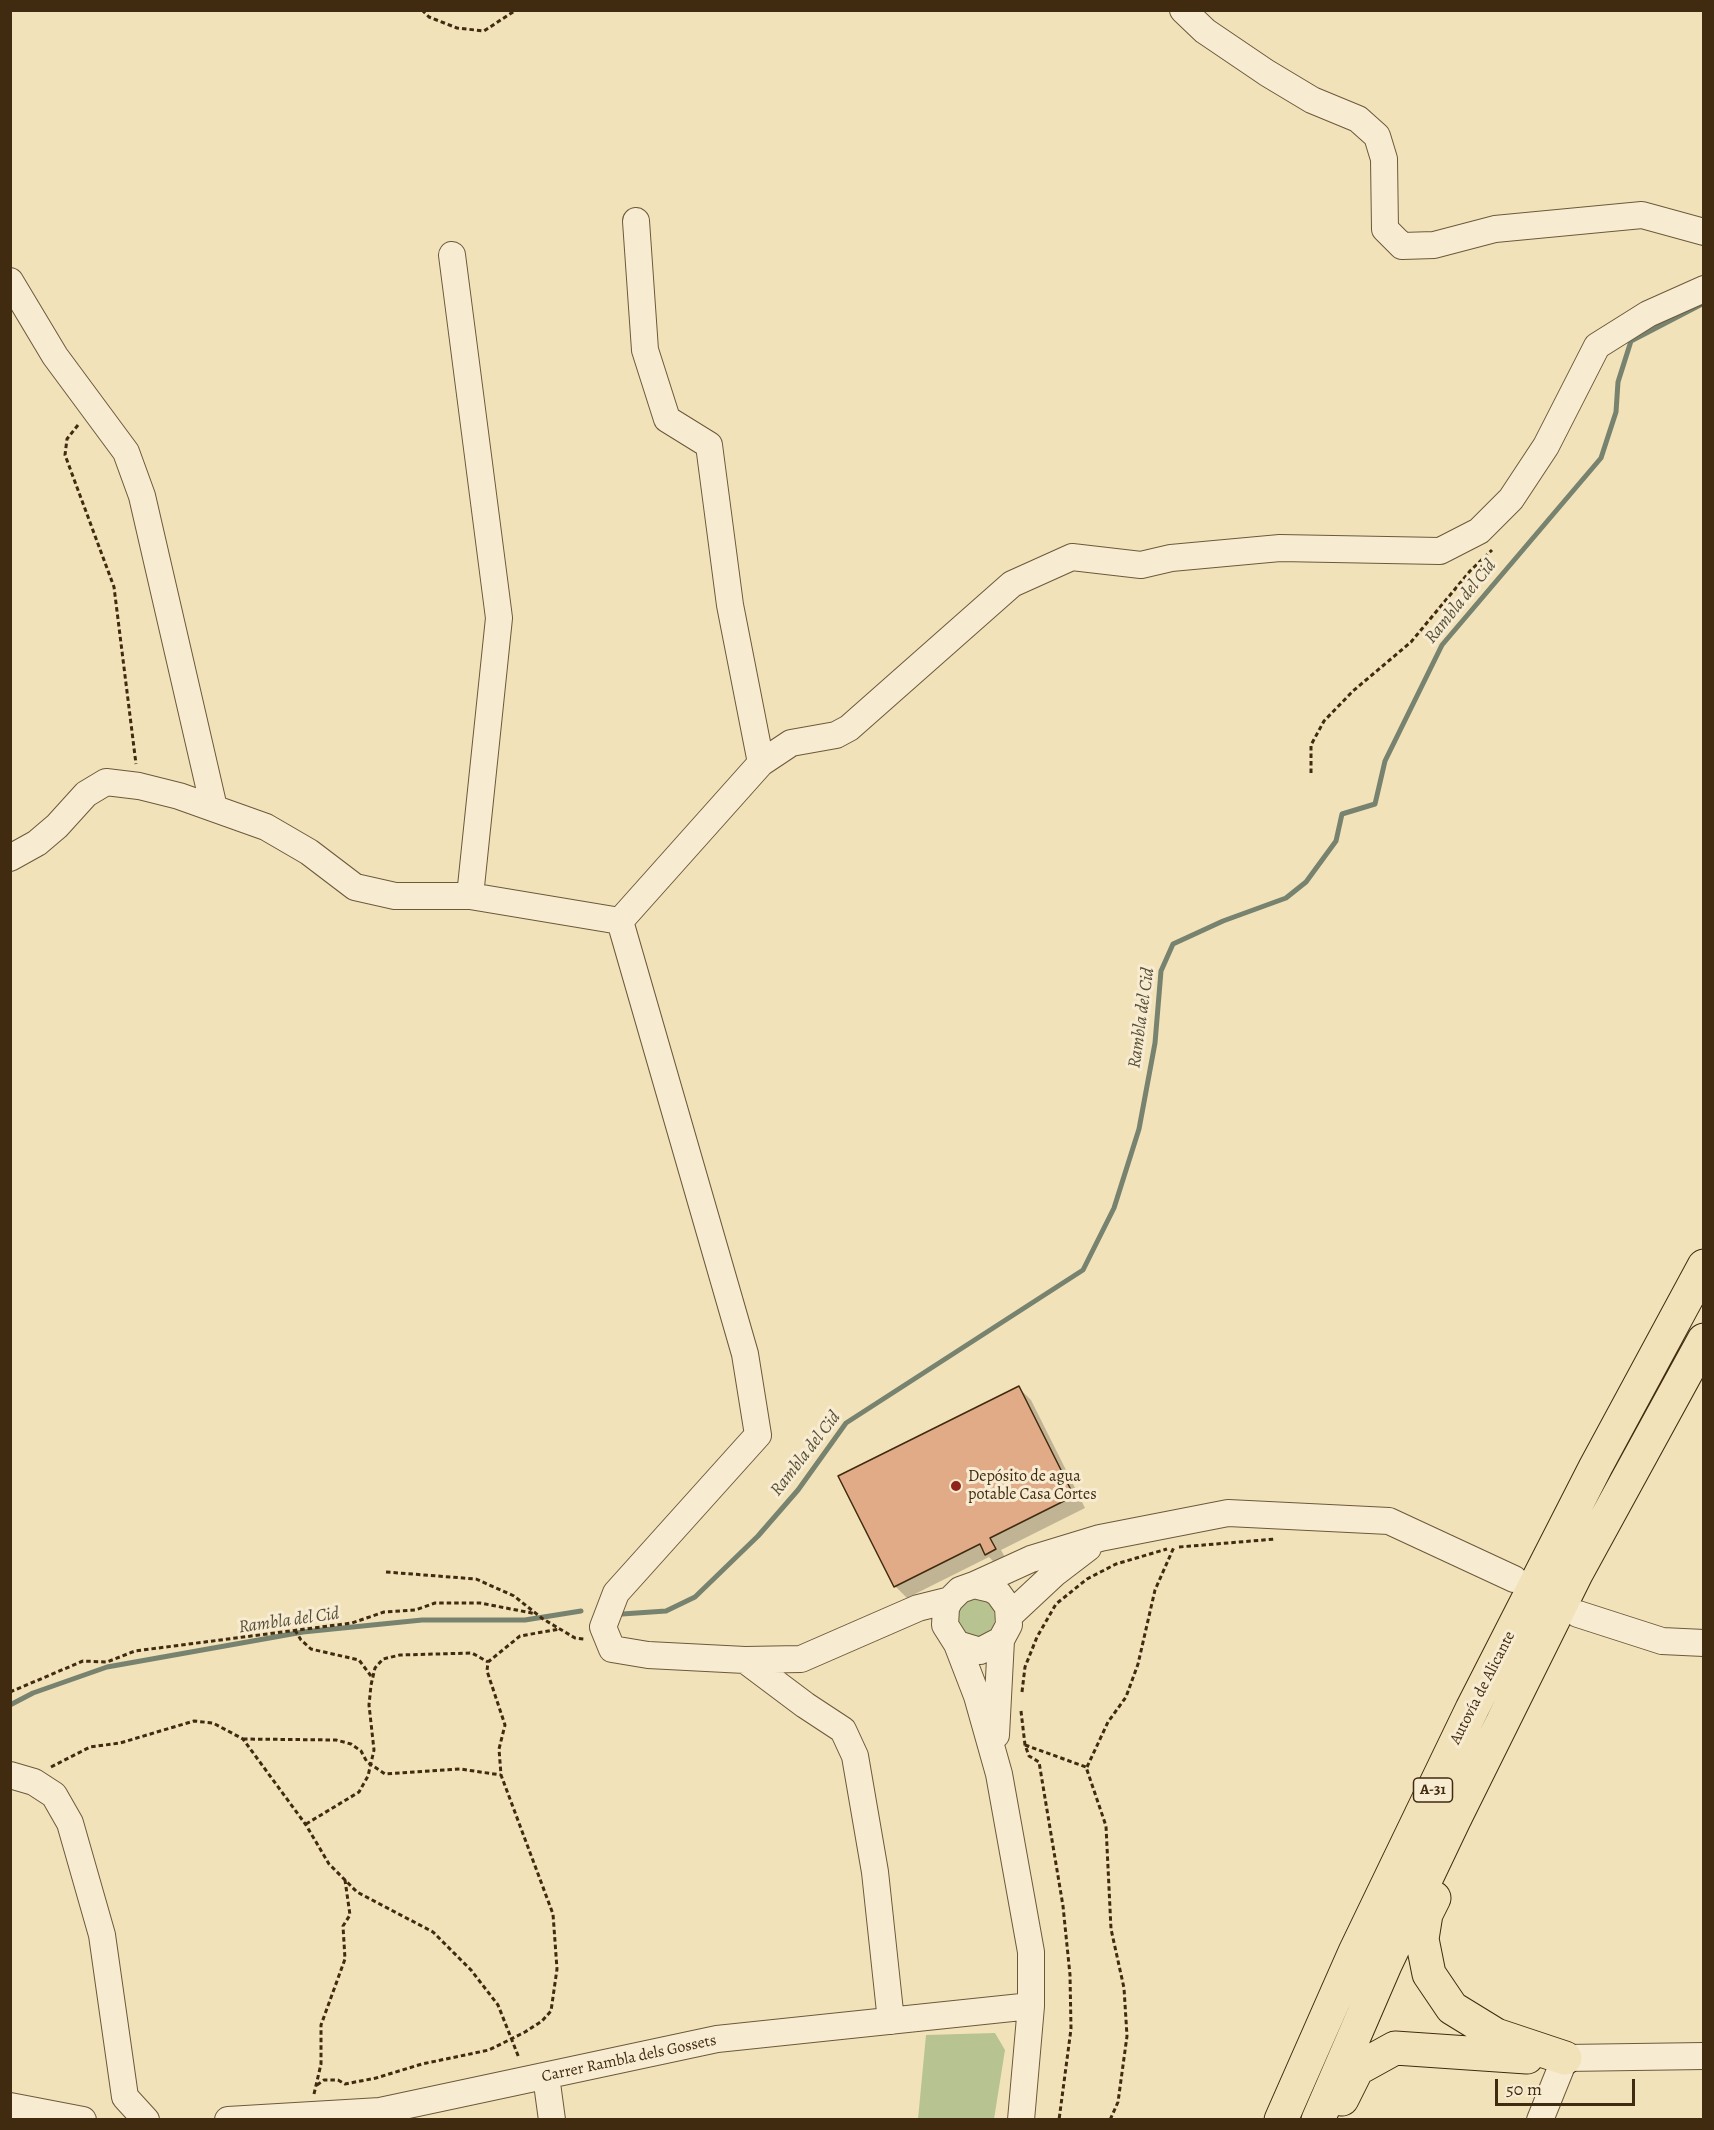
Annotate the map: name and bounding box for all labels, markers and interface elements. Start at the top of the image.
water label: Rambla del Cid [1421,556,1501,648]
water label: Rambla del Cid [1124,966,1160,1070]
water label: Rambla del Cid [766,1407,846,1501]
place label: Depósito de agua potable Casa Cortes [968,1467,1097,1505]
marker: Depósito de agua potable Casa Cortes [949,1479,963,1493]
water label: Rambla del Cid [237,1603,341,1639]
street label: Autovía de Alicante [1446,1628,1520,1748]
road number: A-31 [1414,1778,1452,1802]
street label: Carrer Rambla dels Gossets [540,2031,718,2087]
scale bar [1498,2067,1638,2105]
text: 50 m [1506,2077,1542,2101]

